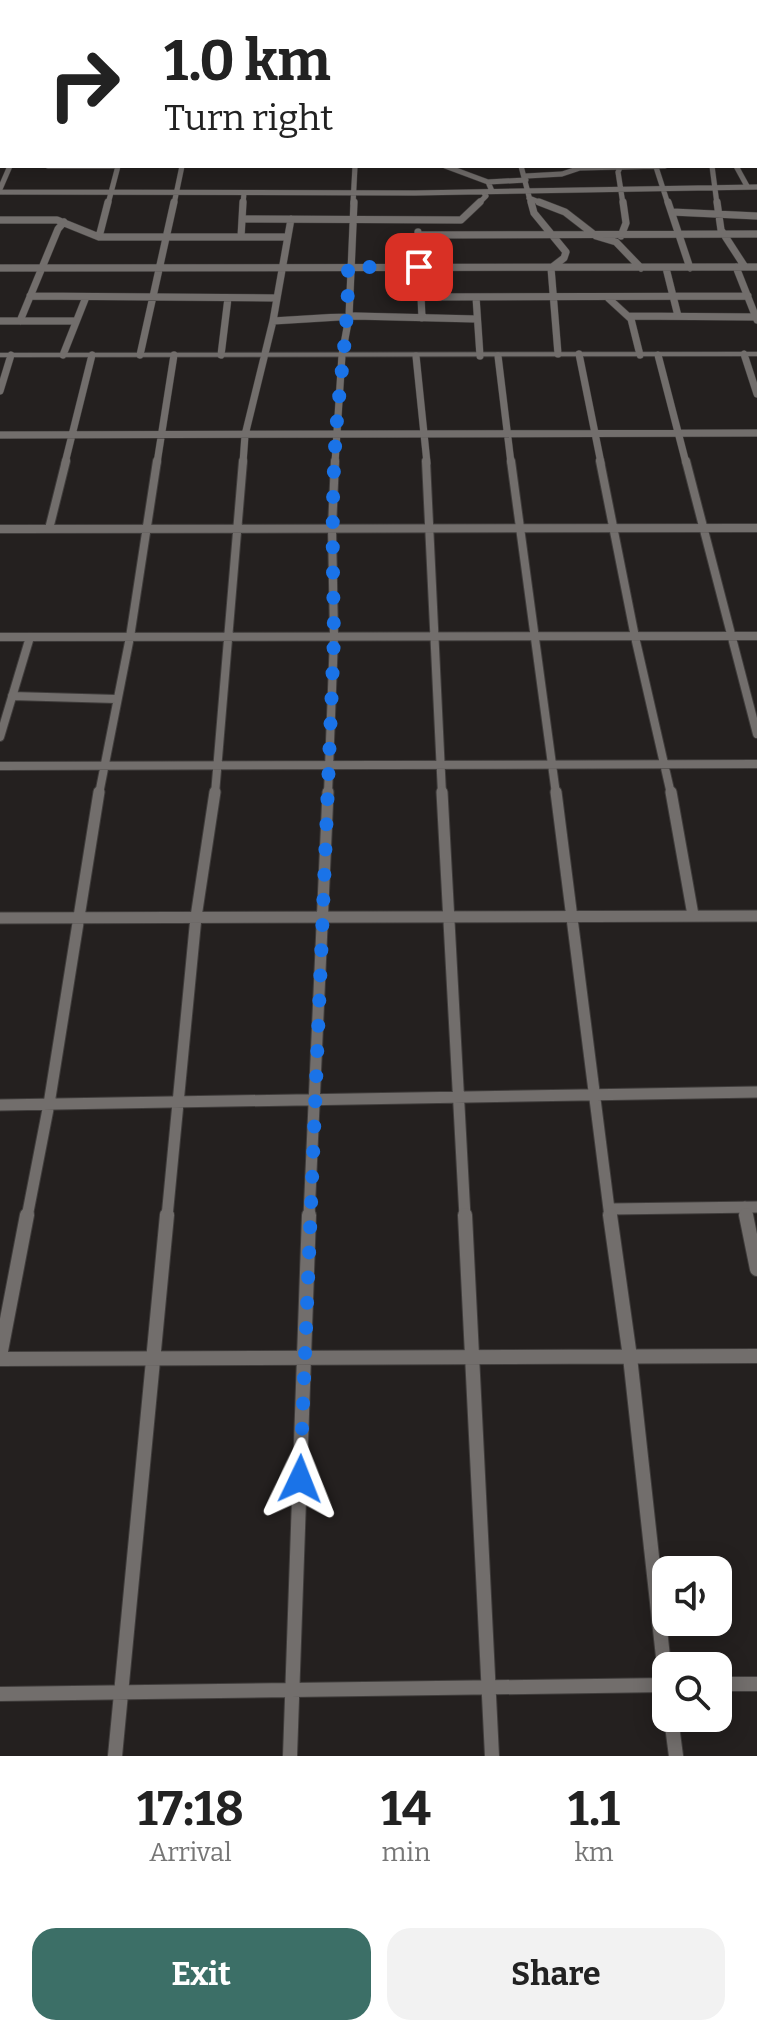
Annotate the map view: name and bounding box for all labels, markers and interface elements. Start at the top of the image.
text: 1.0 km [164,28,331,95]
icon: right [32,32,136,136]
text: Turn right [164,96,333,140]
pin [385,233,453,301]
icon: arrive [397,245,441,289]
position arrow [258,1437,342,1521]
map controls [652,1556,732,1732]
button: sound [652,1556,732,1636]
button: search [652,1652,732,1732]
text: 17:18 [137,1780,244,1838]
text: 14 [381,1780,431,1838]
text: 1.1 [568,1780,620,1838]
text: Arrival [149,1837,232,1868]
text: min [381,1837,430,1868]
text: km [574,1837,614,1868]
button: Exit [32,1928,371,2020]
button: Share [387,1928,725,2020]

